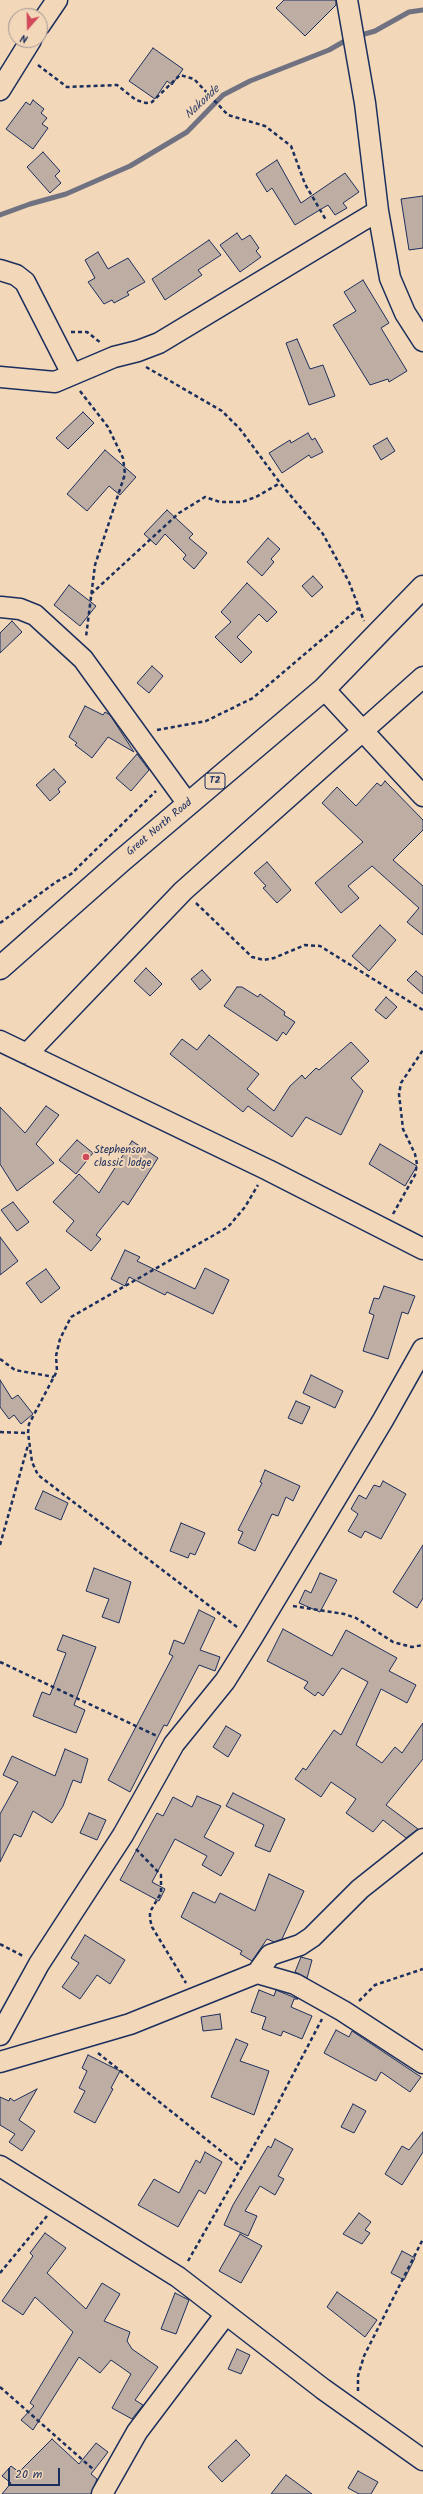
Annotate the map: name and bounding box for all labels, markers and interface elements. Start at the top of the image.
north arrow [8,8,48,48]
text: N [18,29,31,48]
water label: Nakonde [183,83,223,123]
road number: T2 [205,773,225,789]
street label: Great North Road [124,797,196,859]
place label: Stephenson classic lodge [94,1144,151,1170]
marker: Stephenson classic lodge [81,1152,91,1162]
scale bar [10,2460,62,2486]
text: 20 m [15,2465,42,2484]

